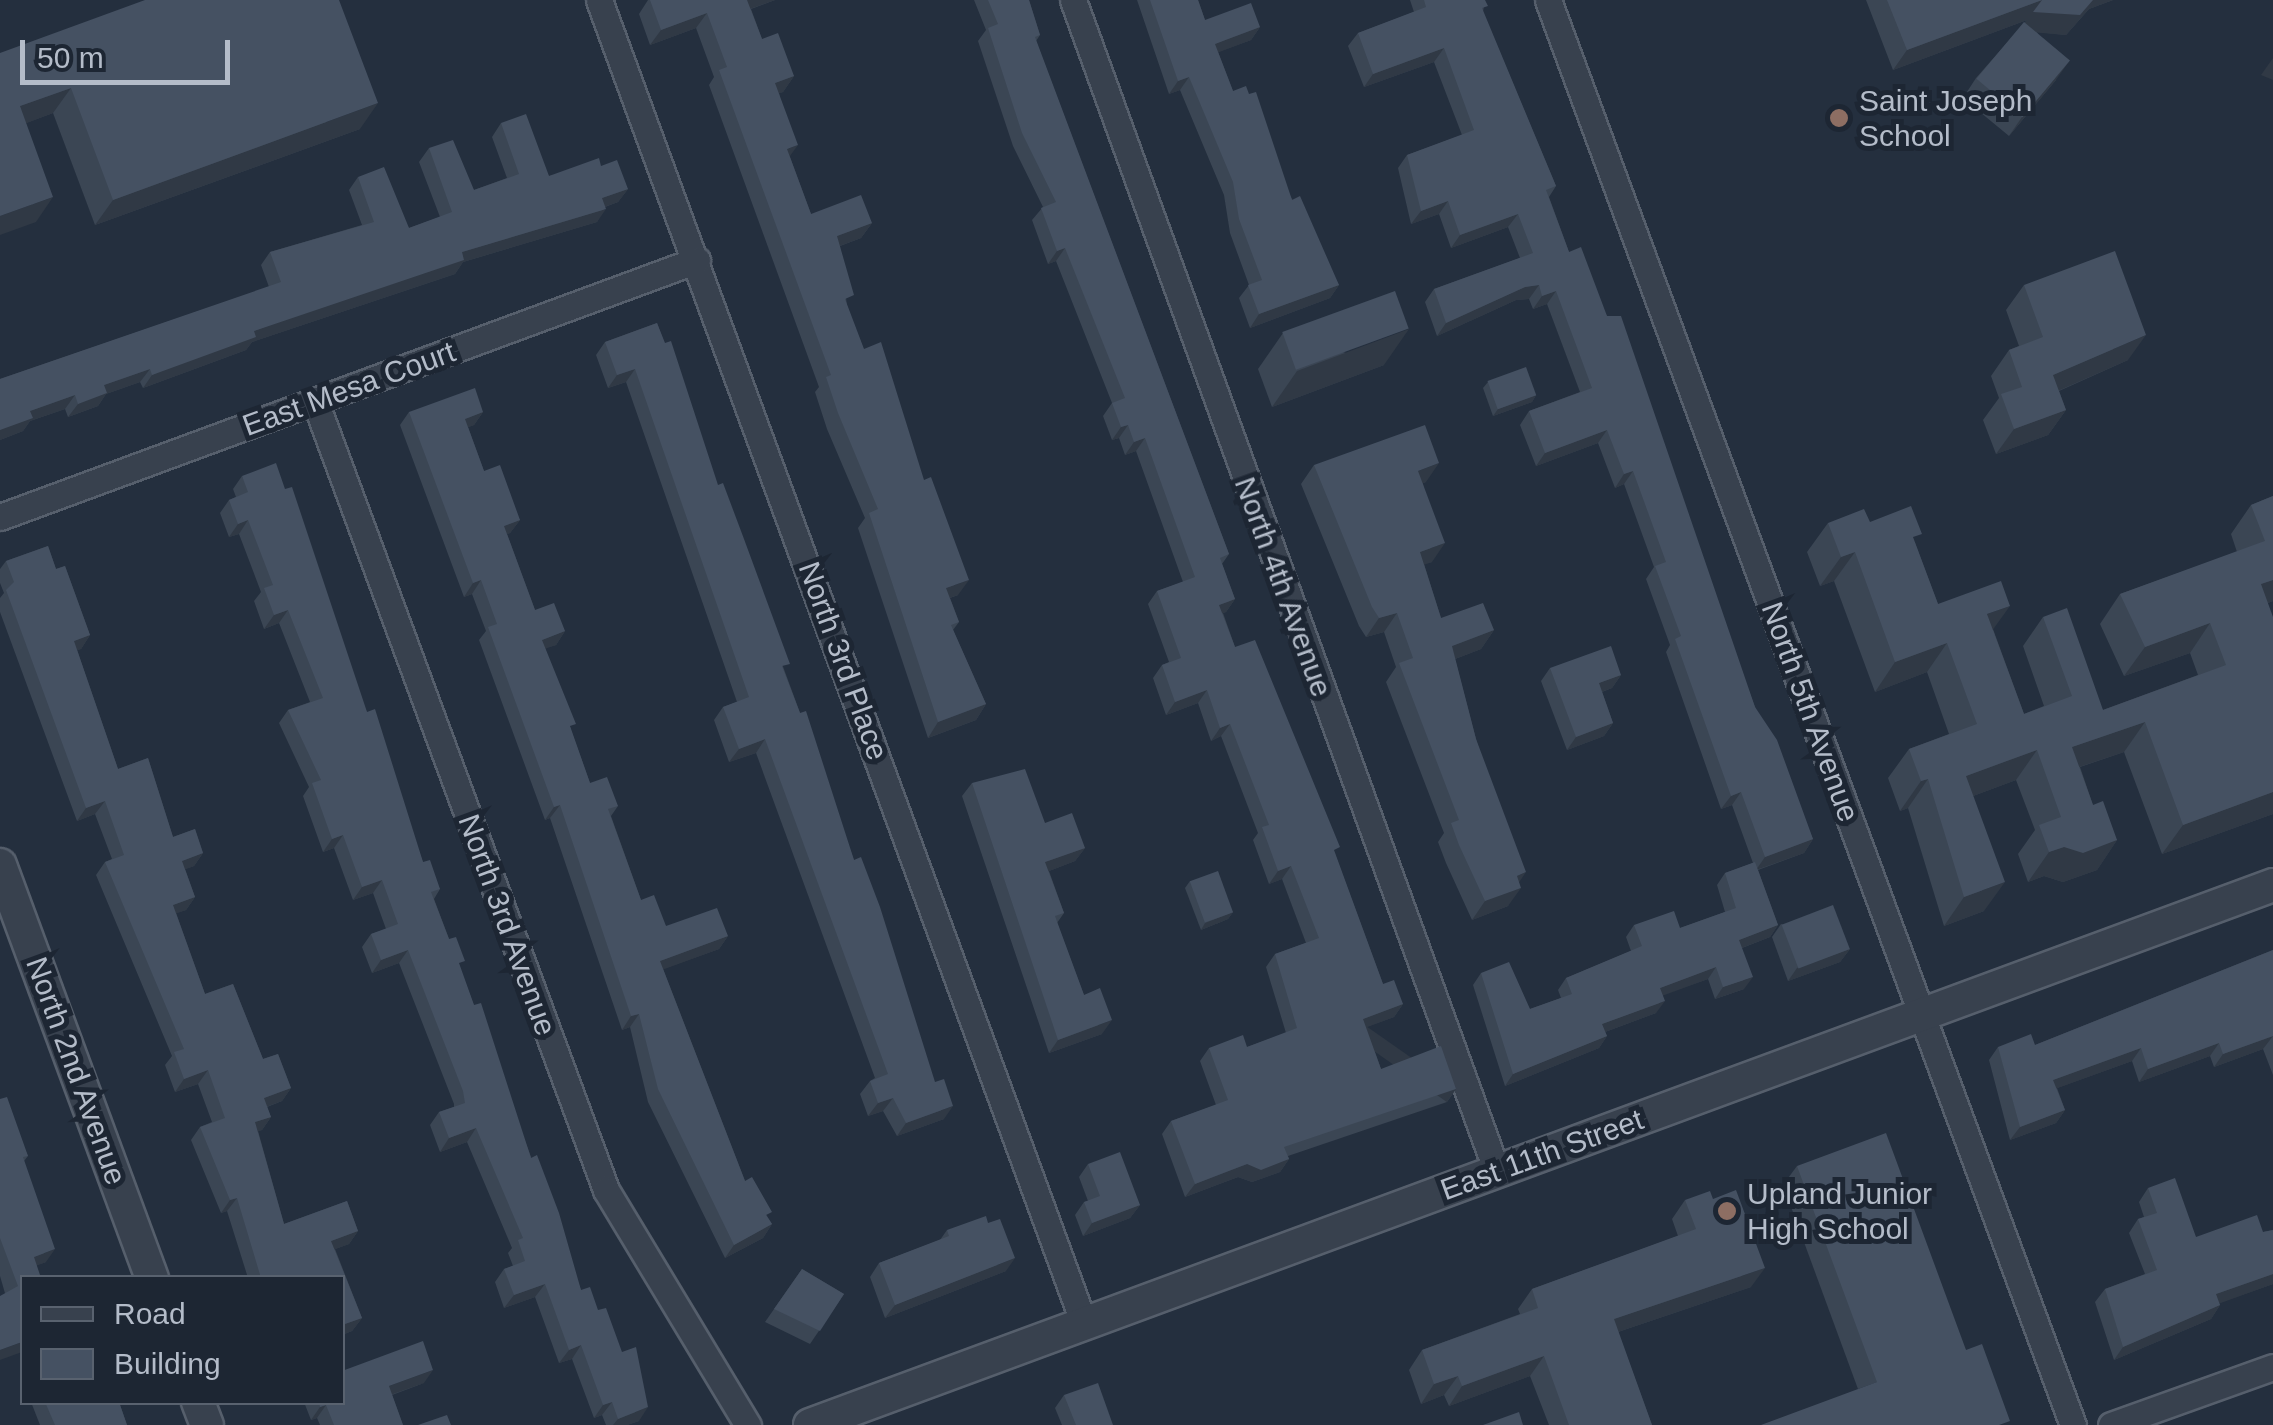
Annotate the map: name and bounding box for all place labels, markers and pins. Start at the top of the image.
place label: Saint Joseph School [1859,83,2032,154]
marker: Saint Joseph School [1828,107,1850,129]
place label: Upland Junior High School [1747,1176,1932,1246]
marker: Upland Junior High School [1716,1200,1738,1222]

